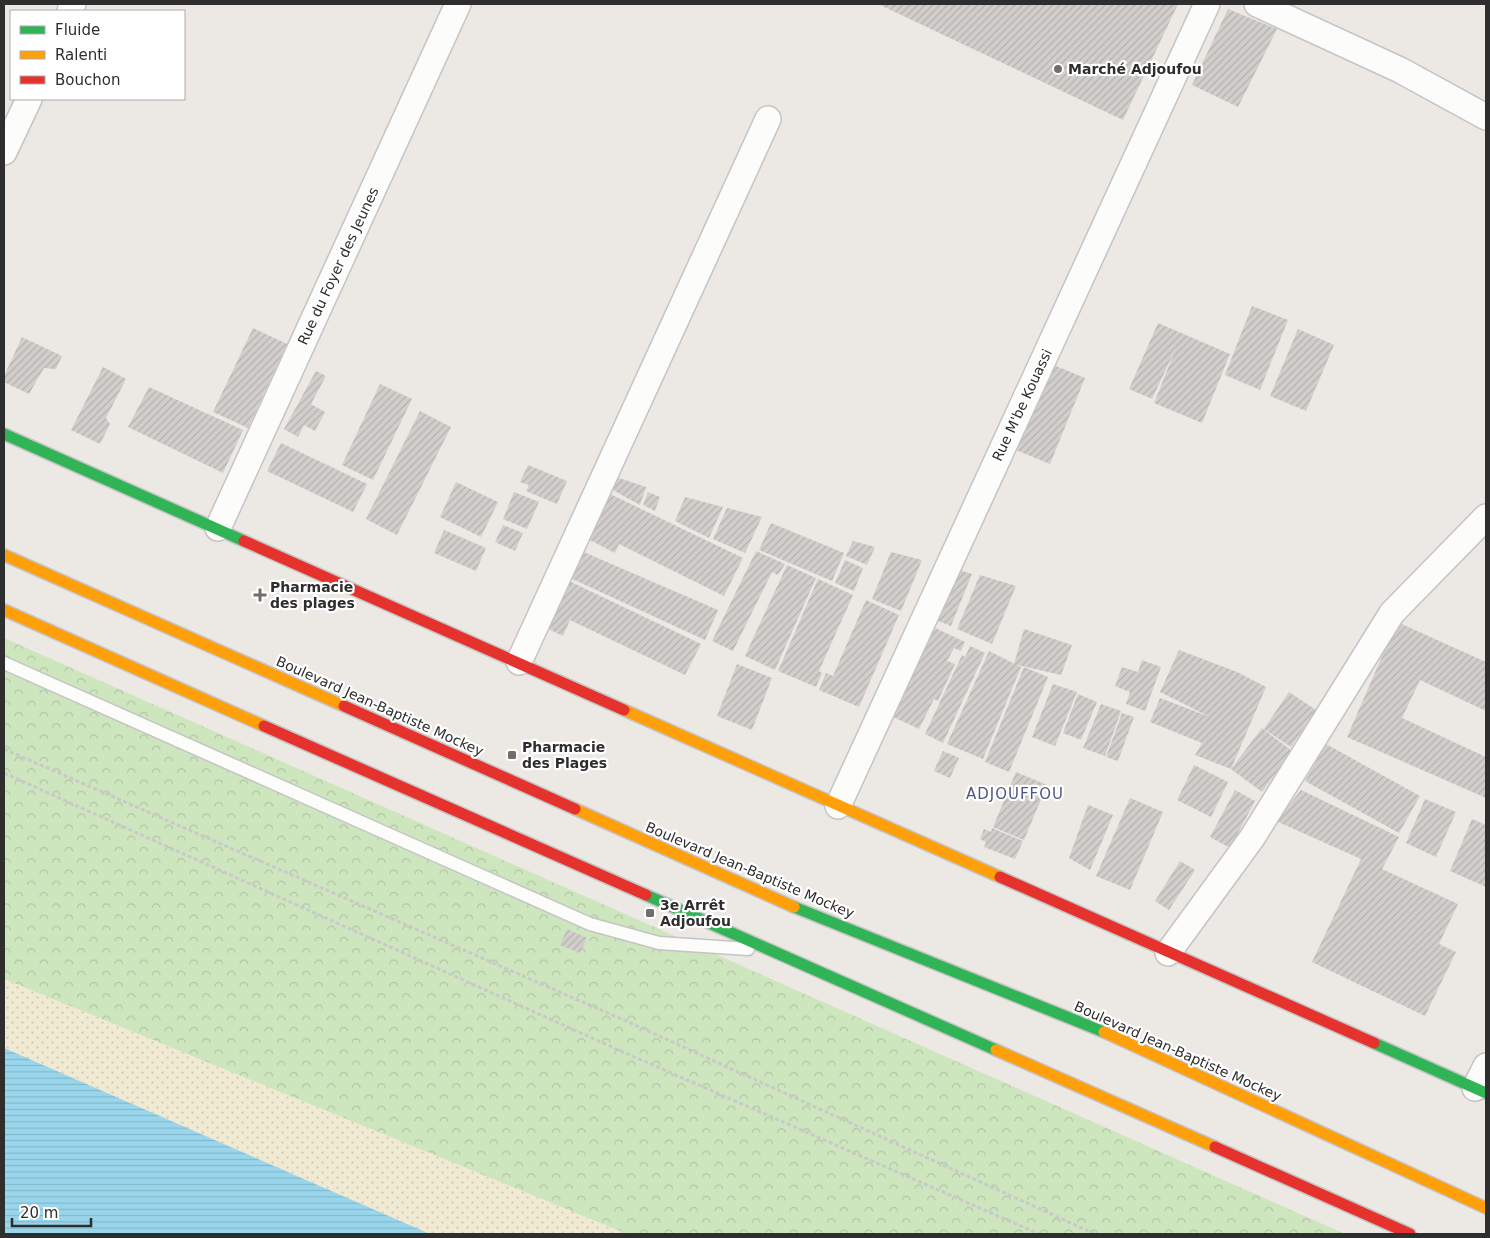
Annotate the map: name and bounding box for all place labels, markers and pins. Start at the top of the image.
place label: Marché Adjoufou [1068,61,1202,77]
marker: Marché Adjoufou [1052,63,1064,75]
place label: Pharmacie des plages [270,579,355,611]
marker: Pharmacie des plages [254,589,266,601]
place label: Pharmacie des Plages [522,739,607,771]
marker: Pharmacie des Plages [506,749,518,761]
place label: 3e Arrêt Adjoufou [660,897,731,929]
marker: 3e Arrêt Adjoufou [644,907,656,919]

